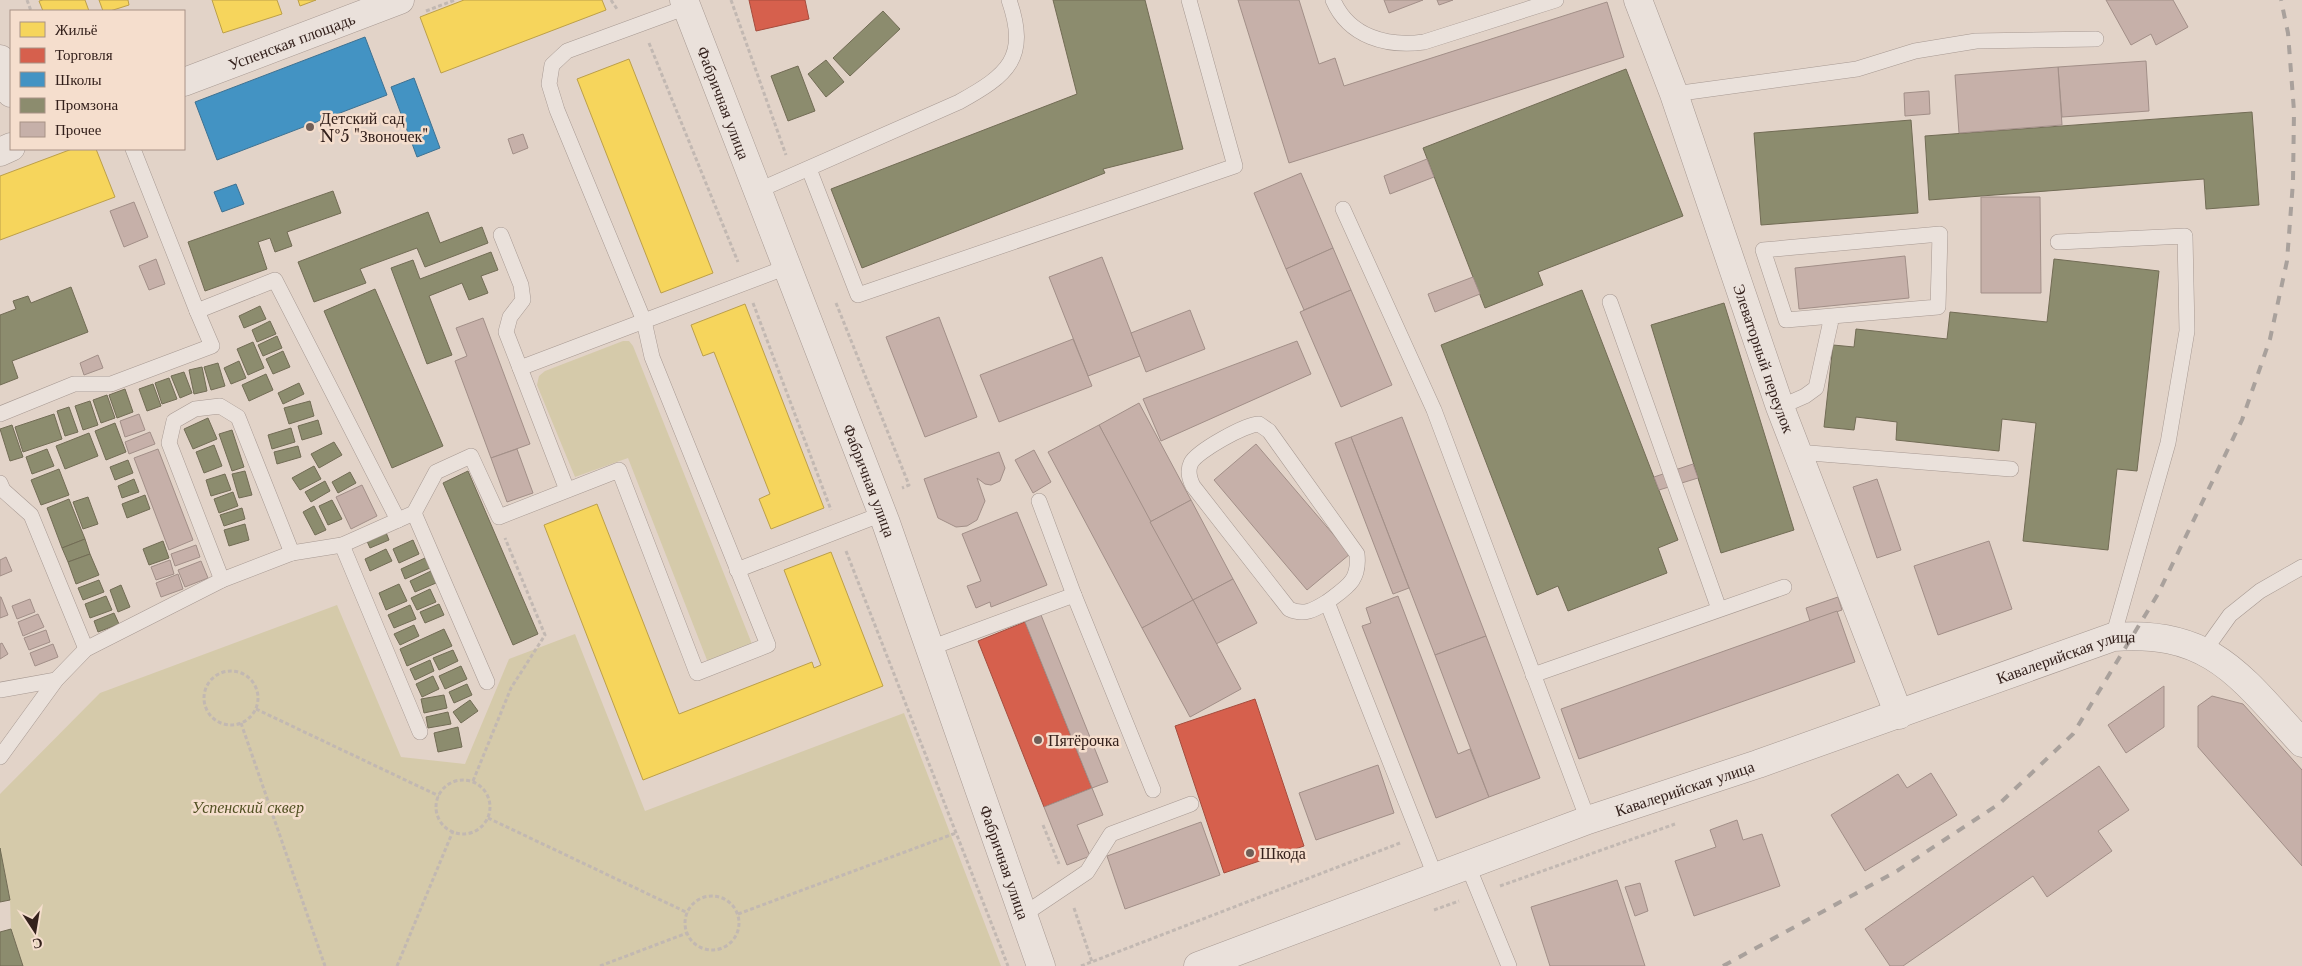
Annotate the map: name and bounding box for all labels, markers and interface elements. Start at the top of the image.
street label: Успенская площадь [225,8,358,74]
legend [10,10,185,150]
text: Жильё [55,20,98,39]
street label: Фабричная улица [693,43,755,162]
text: Торговля [55,45,113,64]
text: Школы [55,70,102,89]
text: Промзона [55,95,118,114]
place label: Детский сад №5 "Звоночек" [320,108,428,146]
text: Прочее [55,120,102,139]
marker: Детский сад №5 "Звоночек" [304,121,316,133]
street label: Элеваторный переулок [1729,281,1799,436]
street label: Фабричная улица [839,421,900,540]
street label: Кавалерийская улица [1994,626,2135,688]
place label: Пятёрочка [1048,730,1119,750]
marker: Пятёрочка [1032,734,1044,746]
street label: Кавалерийская улица [1612,756,1757,820]
park label: Успенский сквер [192,797,304,817]
street label: Фабричная улица [975,802,1034,922]
place label: Шкода [1260,843,1306,863]
marker: Шкода [1244,847,1256,859]
north arrow [10,906,60,956]
text: С [31,934,45,954]

